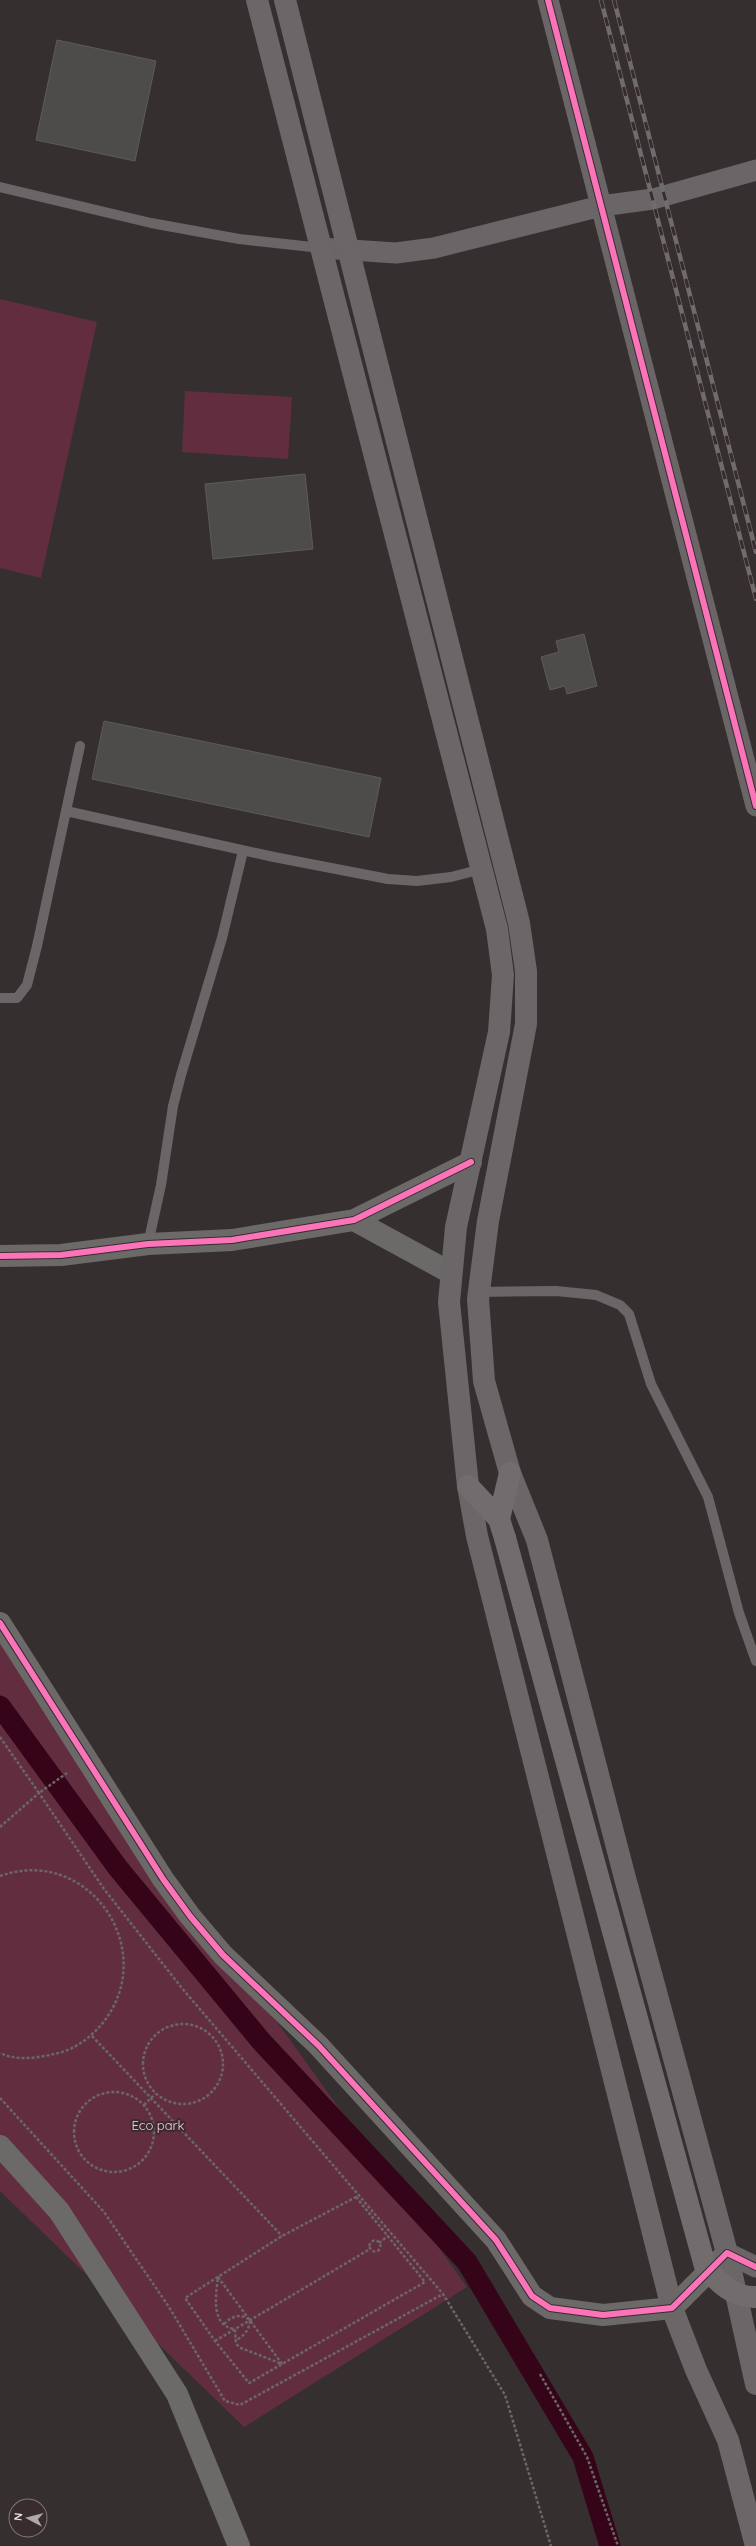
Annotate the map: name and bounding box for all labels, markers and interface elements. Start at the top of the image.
park label: Eco park [131,2117,185,2133]
north arrow [8,2498,48,2538]
text: N [11,2512,26,2522]

